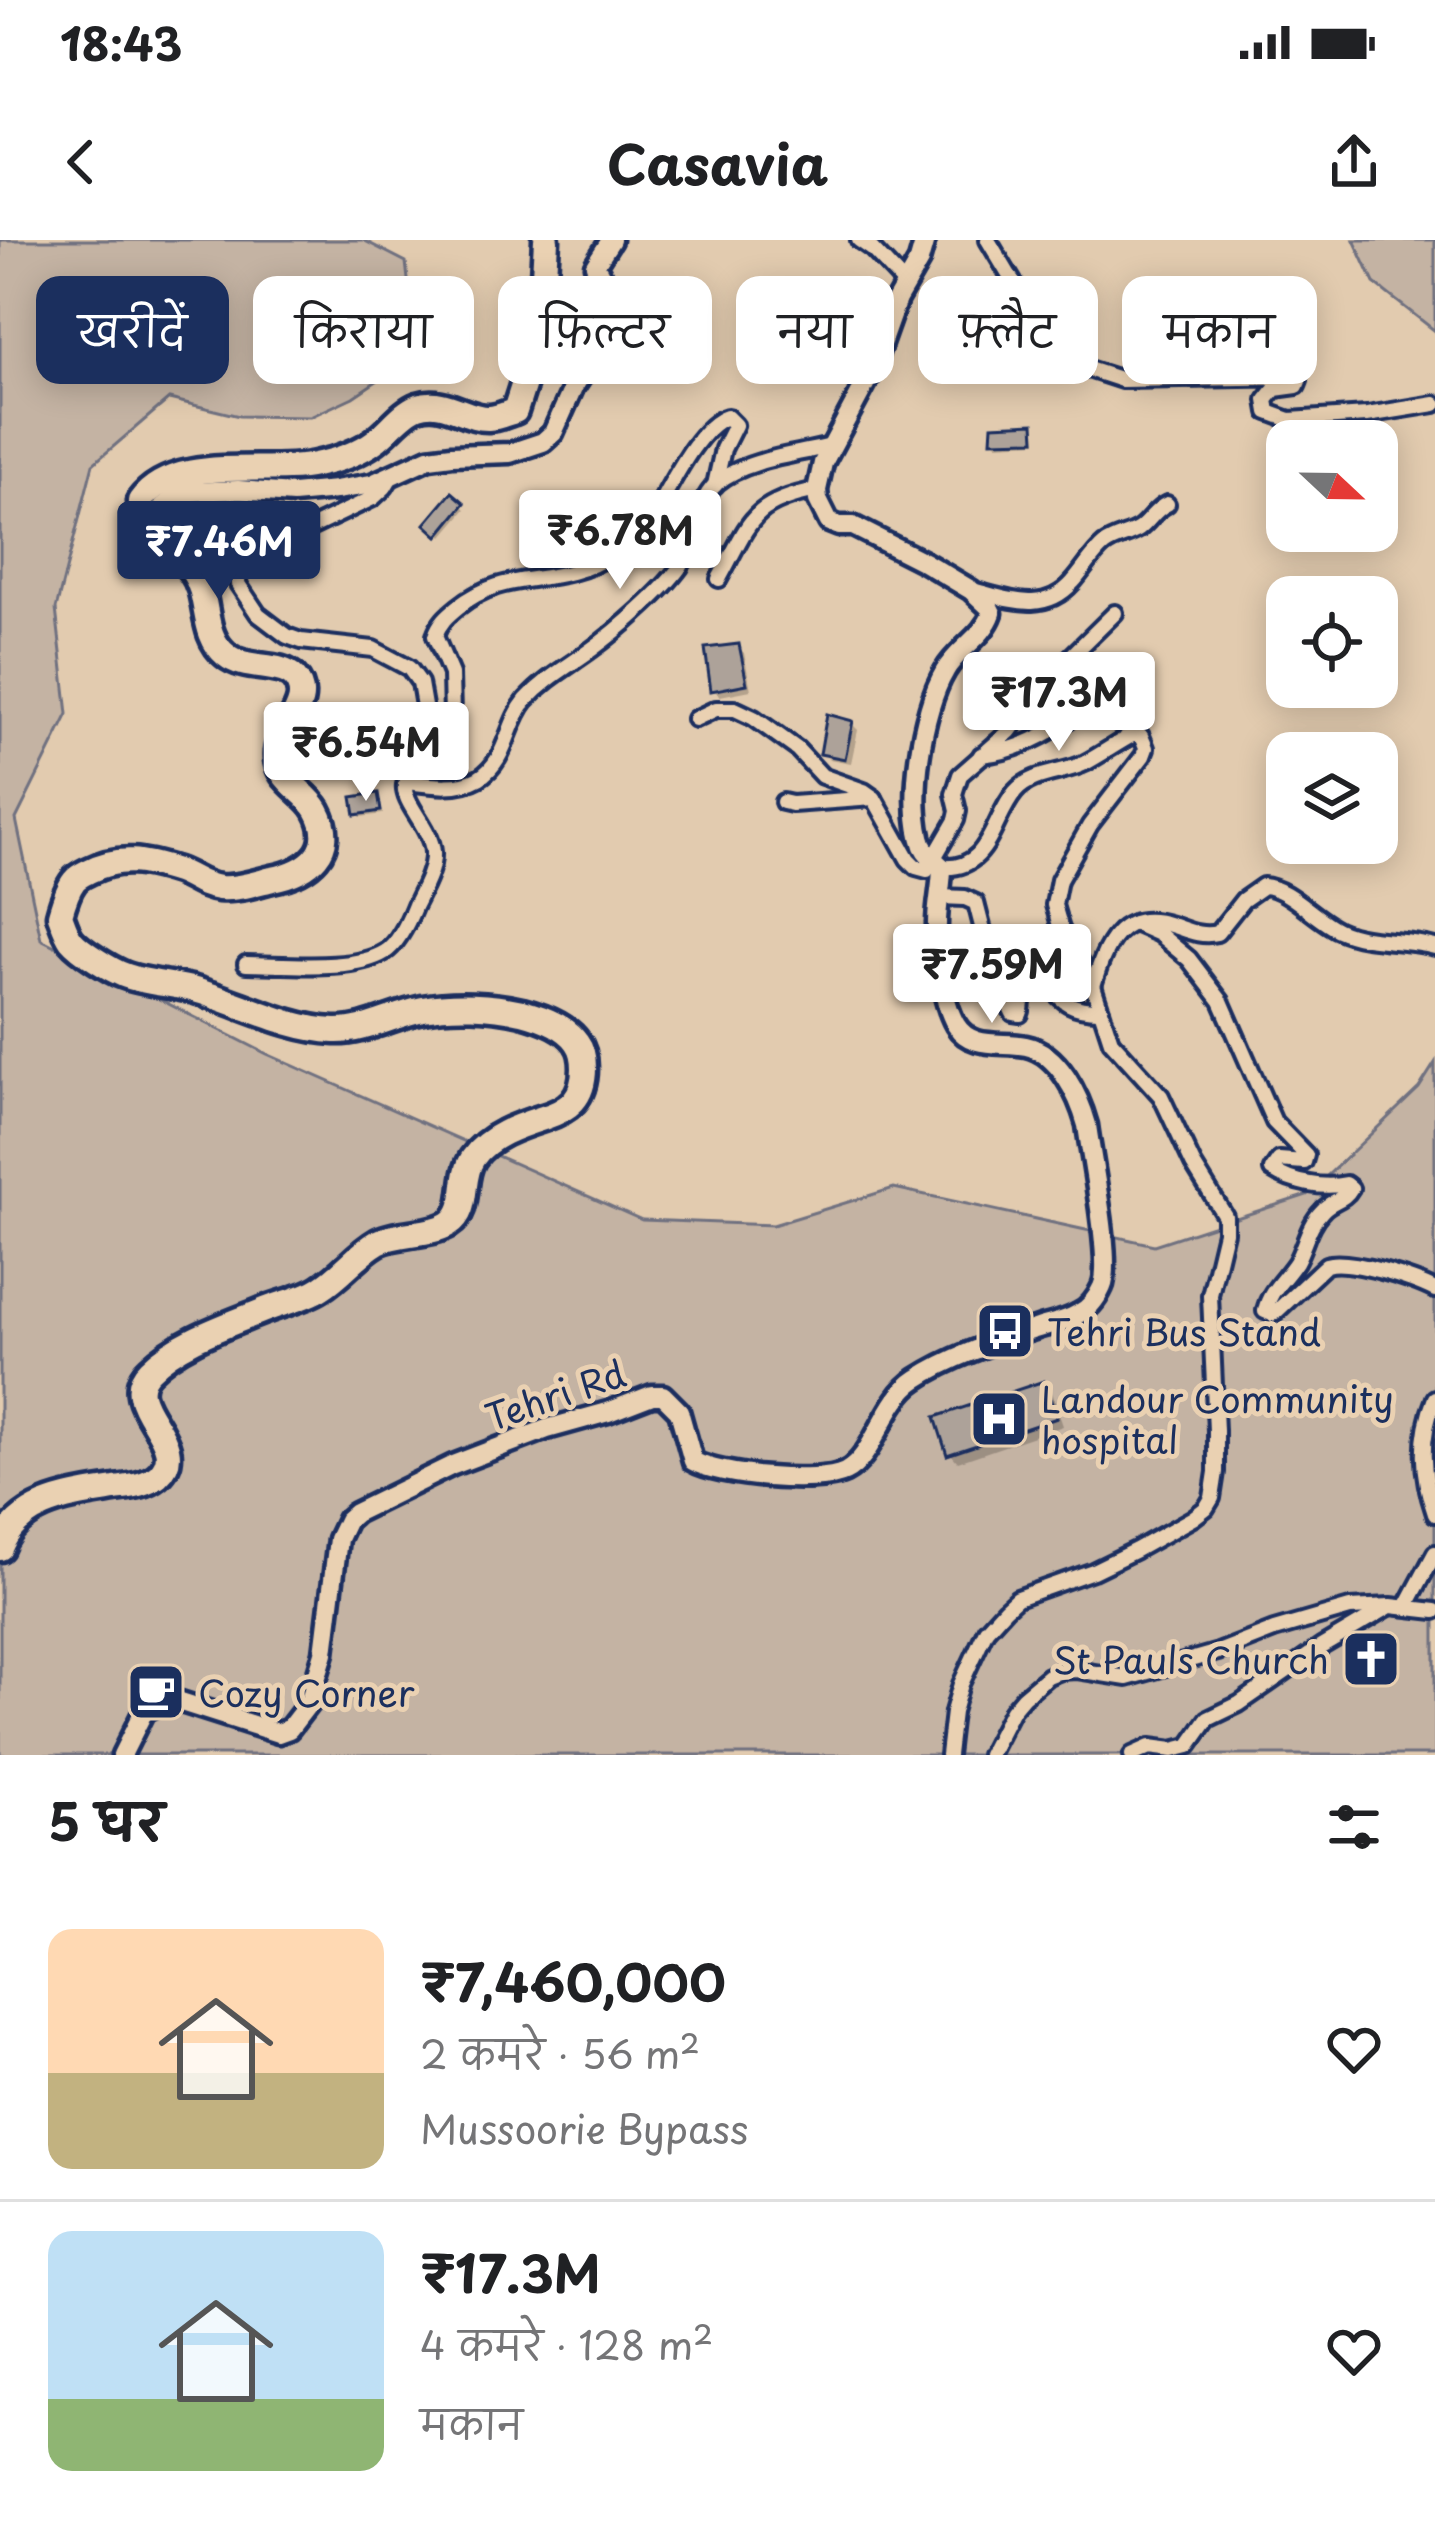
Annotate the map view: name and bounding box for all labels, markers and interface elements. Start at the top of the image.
text: 18:43 [60,8,182,76]
text: Casavia [607,122,828,203]
icon: back [48,129,114,195]
icon: share [1321,129,1387,195]
chip: खरीदें [36,276,229,384]
chip: किराया [253,276,474,384]
chip: फ़िल्टर [498,276,712,384]
chip: नया [736,276,894,384]
chip: फ़्लैट [918,276,1098,384]
chip: मकान [1122,276,1317,384]
north arrow [1266,420,1398,552]
map controls [1266,420,1398,864]
pin: ₹6.78M [522,490,718,592]
text: ₹6.78M [546,499,694,558]
pin: ₹7.46M [121,501,317,603]
text: ₹7.46M [144,510,294,569]
button: locate [1266,576,1398,708]
pin: ₹17.3M [961,652,1157,754]
text: ₹17.3M [990,661,1128,720]
pin: ₹6.54M [268,702,464,804]
text: ₹6.54M [291,711,441,770]
button: layers [1266,732,1398,864]
pin: ₹7.59M [894,924,1090,1026]
text: ₹7.59M [920,933,1064,992]
bus stop icon: Tehri Bus Stand [974,1300,1036,1362]
place label: Tehri Bus Stand [1047,1304,1321,1358]
street label: Tehri Rd [478,1345,632,1443]
place label: Landour Community hospital [1041,1371,1394,1466]
hospital icon: Landour Community hospital [968,1388,1030,1450]
church icon: St Pauls Church [1340,1628,1402,1690]
place label: St Pauls Church [1053,1632,1329,1686]
cafe icon: Cozy Corner [125,1661,187,1723]
place label: Cozy Corner [198,1665,415,1719]
text: 5 घर [48,1781,164,1858]
icon: filters [1321,1794,1387,1860]
text: ₹7,460,000 [420,1942,726,2019]
icon: home [144,1977,288,2121]
icon: heart [1321,2016,1387,2082]
text: 2 कमरे · 56 m² [420,2023,700,2082]
text: Mussoorie Bypass [420,2098,748,2157]
text: ₹17.3M [420,2233,601,2310]
icon: home [144,2279,288,2423]
text: 4 कमरे · 128 m² [420,2314,713,2373]
icon: heart [1321,2318,1387,2384]
text: मकान [420,2393,523,2452]

